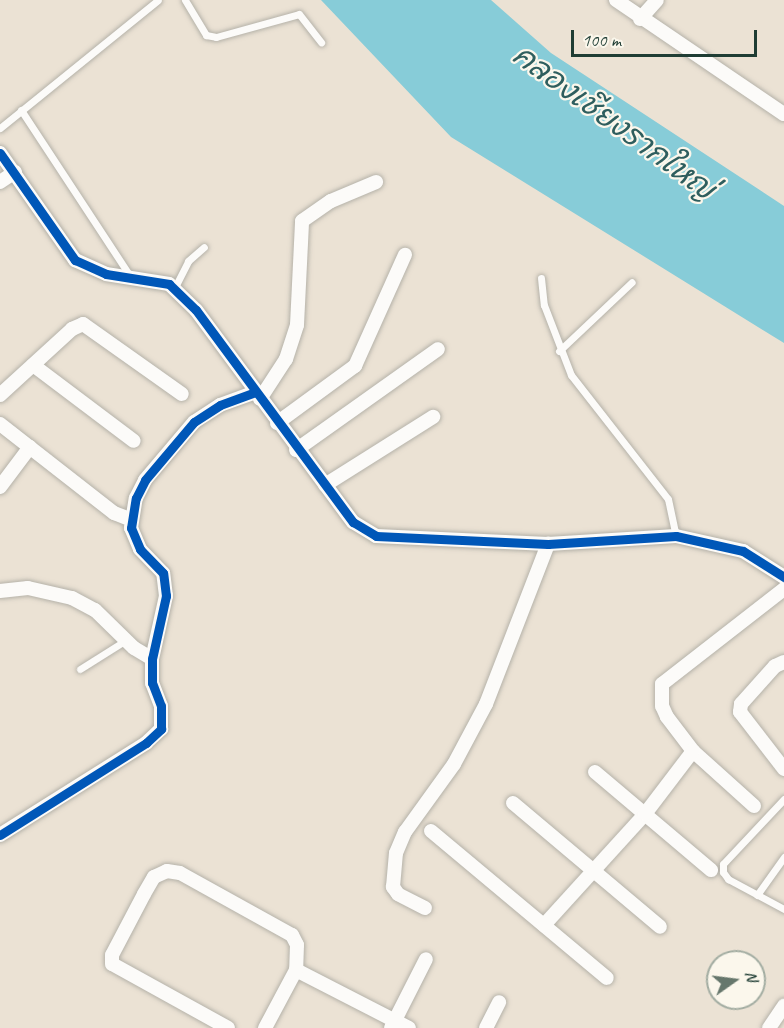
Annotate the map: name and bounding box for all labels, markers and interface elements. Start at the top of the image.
scale bar [574,18,760,56]
text: 100 m [582,29,621,51]
water label: คลองเชียงรากใหญ่ [506,37,722,207]
north arrow [706,950,766,1010]
text: N [741,969,762,983]

